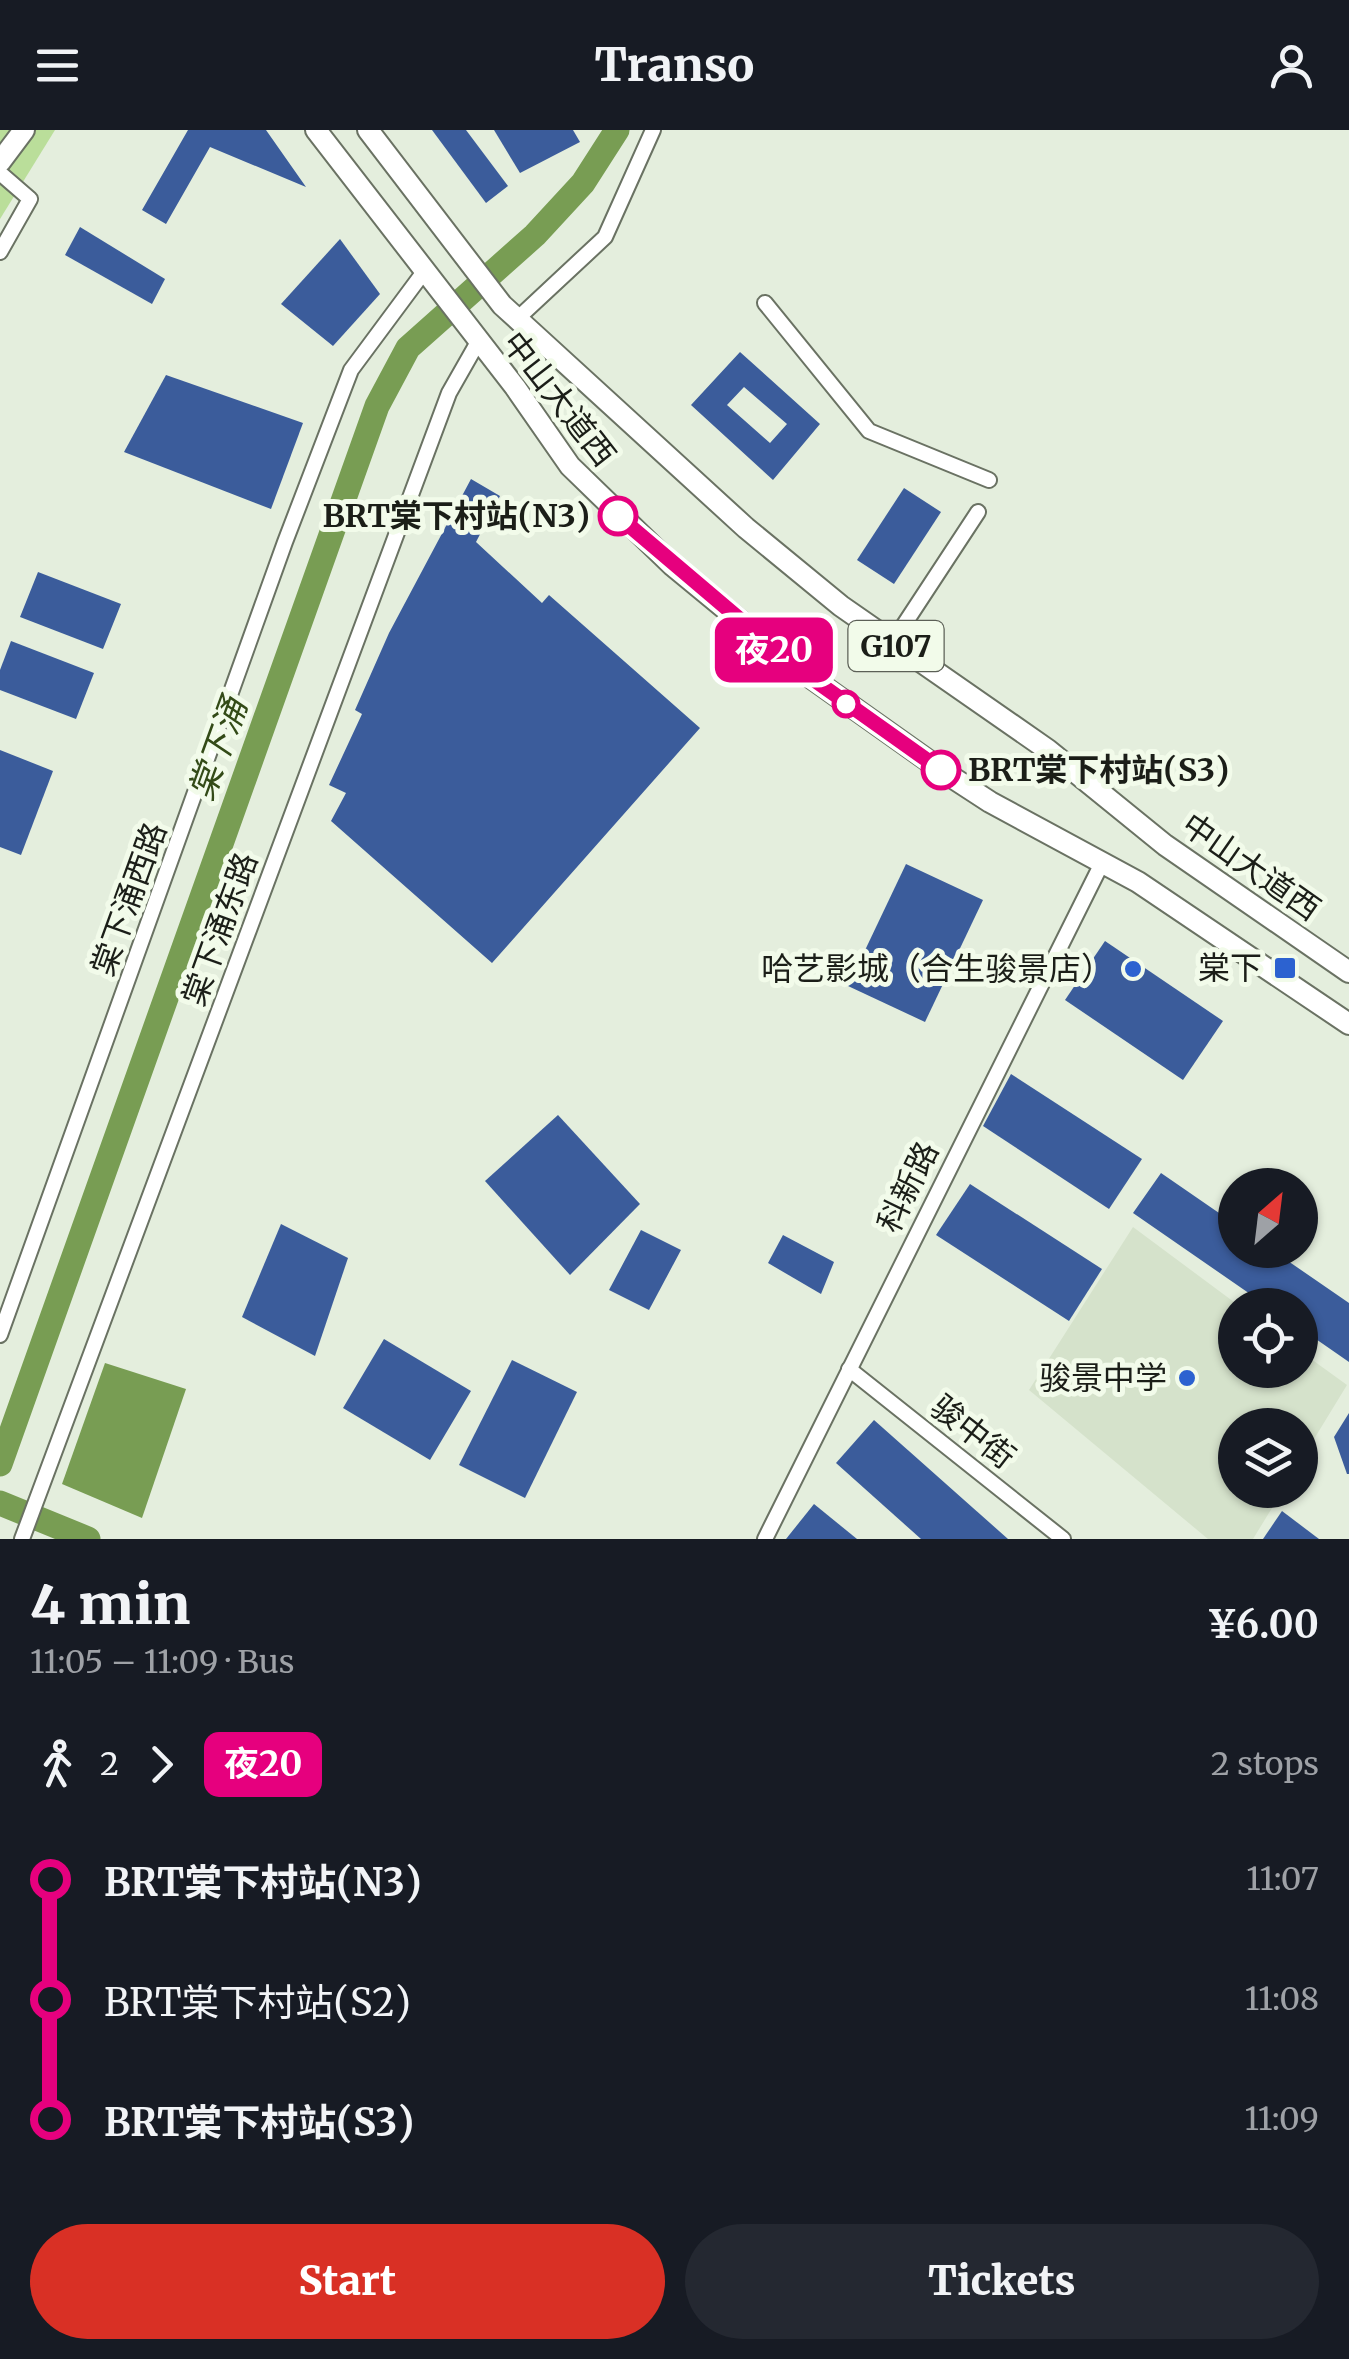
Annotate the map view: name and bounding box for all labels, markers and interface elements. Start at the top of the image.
text: Transo [595,37,754,93]
icon: menu [30,38,85,93]
icon: person [1264,38,1319,93]
street label: 中山大道西 [494,324,624,474]
place label: BRT棠下村站(N3) [323,496,590,536]
marker: BRT棠下村站(N3) [599,497,637,535]
line badge: 夜20 [716,618,832,682]
road number: G107 [848,621,944,671]
text: 夜20 [735,628,813,672]
water label: 棠下涌 [179,688,258,806]
unlabelled marker [833,691,859,717]
place label: BRT棠下村站(S3) [968,750,1229,790]
marker: BRT棠下村站(S3) [922,751,960,789]
street label: 中山大道西 [1174,805,1328,929]
street label: 棠下涌西路 [83,817,175,981]
street label: 棠下涌东路 [174,847,266,1011]
place label: 棠下 [1198,948,1262,988]
place label: 哈艺影城（合生骏景店） [761,949,1113,989]
marker: 棠下 [1272,955,1298,981]
marker: 哈艺影城（合生骏景店） [1122,958,1144,980]
street label: 科新路 [869,1135,947,1239]
north arrow [1218,1168,1318,1268]
map controls [1218,1168,1318,1508]
button: locate [1218,1288,1318,1388]
place label: 骏景中学 [1039,1358,1167,1398]
marker: 骏景中学 [1176,1367,1198,1389]
street label: 骏中街 [923,1387,1023,1477]
button: layers [1218,1408,1318,1508]
text: 4 min [30,1570,190,1639]
text: ¥6.00 [1207,1601,1319,1648]
text: 11:05 – 11:09 · Bus [30,1642,294,1682]
icon: walk [30,1737,85,1792]
icon: forward [134,1737,189,1792]
text: 夜20 [224,1742,302,1786]
text: 2 [100,1744,119,1784]
text: 2 stops [1211,1744,1319,1784]
text: BRT棠下村站(N3) [104,1859,422,1906]
text: 11:07 [1246,1859,1319,1899]
text: BRT棠下村站(S2) [104,1979,411,2026]
text: 11:08 [1245,1979,1319,2019]
text: BRT棠下村站(S3) [104,2099,414,2146]
text: 11:09 [1244,2099,1319,2139]
button: Start [30,2224,665,2339]
button: Tickets [685,2224,1319,2339]

